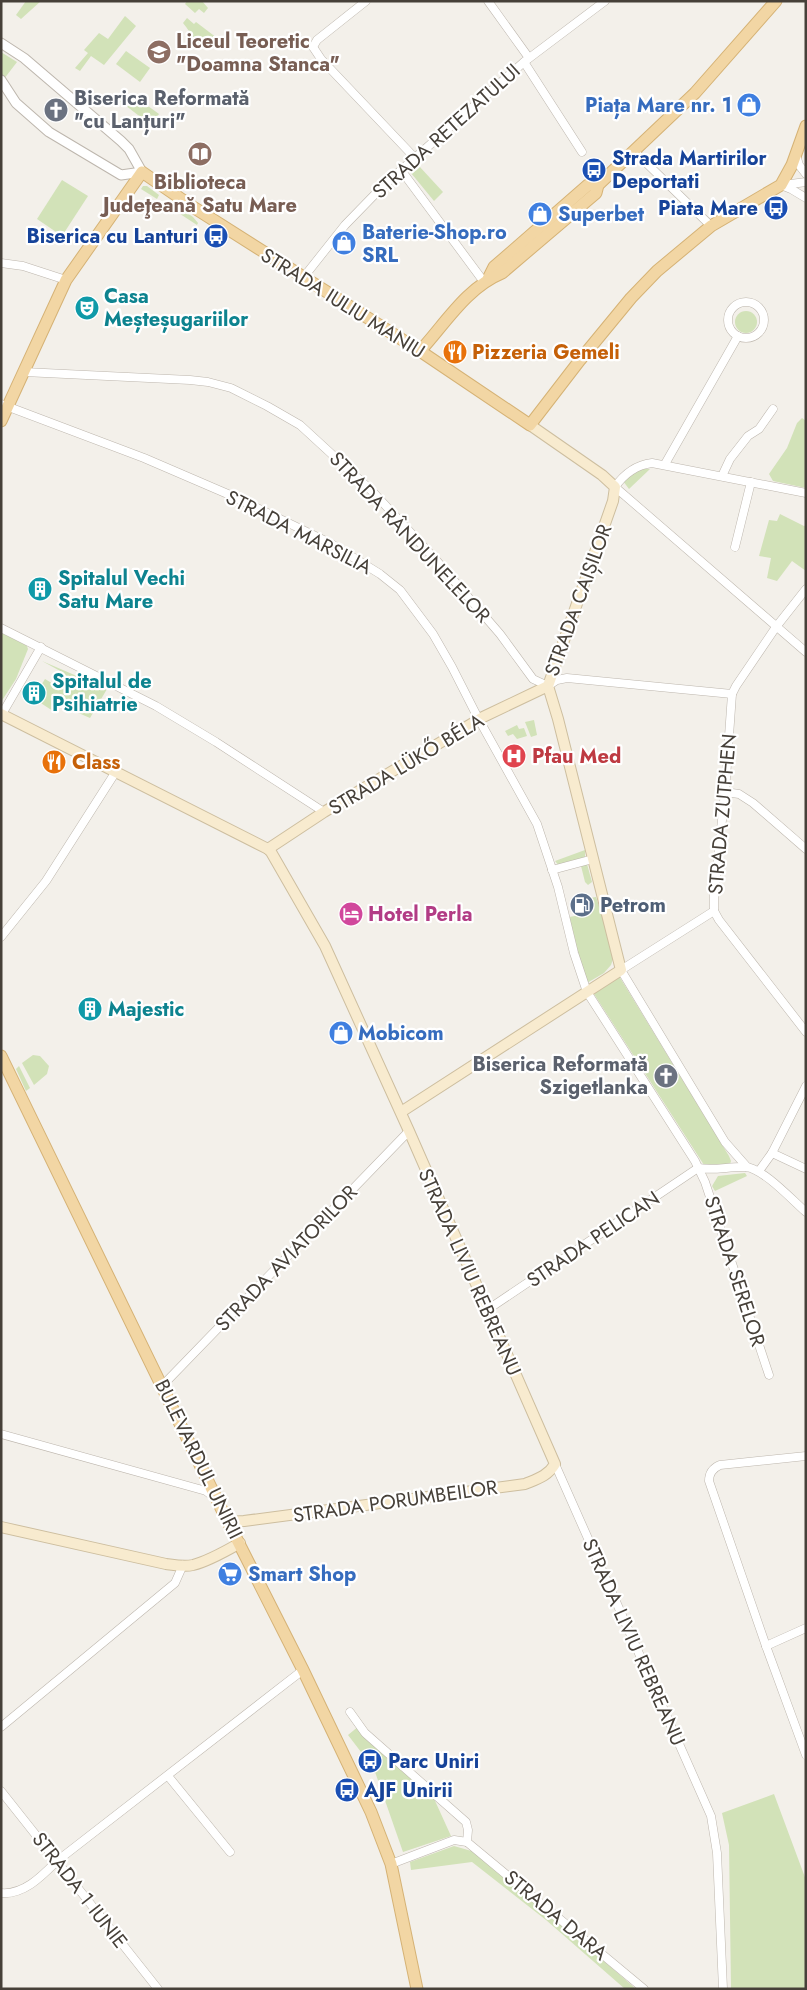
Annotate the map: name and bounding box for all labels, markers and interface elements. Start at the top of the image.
place label: Liceul Teoretic "Doamna Stanca" [176,27,340,79]
school or university icon: Liceul Teoretic "Doamna Stanca" [146,39,172,65]
street label: STRADA RETEZATULUI [366,57,527,206]
place label: Biserica Reformată "cu Lanțuri" [74,84,250,136]
place label: Piața Mare nr. 1 [585,91,732,120]
shop icon: Piața Mare nr. 1 [736,92,762,118]
church icon: Biserica Reformată "cu Lanțuri" [43,97,69,123]
library icon: Biblioteca Judeţeană Satu Mare [187,141,213,167]
place label: Strada Martirilor Deportati [612,144,768,196]
bus stop icon: Strada Martirilor Deportati [581,157,607,183]
place label: Biblioteca Judeţeană Satu Mare [99,168,297,220]
place label: Piata Mare [658,194,758,223]
bus stop icon: Piata Mare [763,195,789,221]
place label: Superbet [558,200,645,229]
shop icon: Superbet [527,201,553,227]
place label: Baterie-Shop.ro SRL [362,218,507,270]
place label: Biserica cu Lanturi [26,222,198,251]
bus stop icon: Biserica cu Lanturi [203,223,229,249]
shop icon: Baterie-Shop.ro SRL [331,230,357,256]
street label: STRADA IULIU MANIU [255,241,431,366]
place label: Casa Meșteșugariilor [104,282,249,334]
theatre icon: Casa Meșteșugariilor [74,295,100,321]
place label: Pizzeria Gemeli [472,338,620,367]
restaurant icon: Pizzeria Gemeli [442,339,468,365]
street label: STRADA RÂNDUNELELOR [322,445,497,629]
street label: STRADA MARSILIA [221,483,378,582]
street label: STRADA CAIȘILOR [538,520,619,680]
place label: Spitalul Vechi Satu Mare [58,564,185,616]
building icon: Spitalul Vechi Satu Mare [27,576,53,602]
place label: Spitalul de Psihiatrie [52,667,152,719]
building icon: Spitalul de Psihiatrie [21,680,47,706]
street label: STRADA LÜKŐ BÉLA [323,706,490,822]
street label: STRADA ZUTPHEN [701,732,744,896]
place label: Pfau Med [532,742,621,771]
hospital icon: Pfau Med [501,743,527,769]
place label: Class [72,748,120,777]
restaurant icon: Class [41,749,67,775]
place label: Petrom [600,891,666,920]
fuel station icon: Petrom [569,892,595,918]
place label: Hotel Perla [368,900,472,929]
hotel icon: Hotel Perla [338,901,364,927]
place label: Majestic [108,995,184,1024]
building icon: Majestic [77,996,103,1022]
place label: Mobicom [358,1019,444,1048]
shop icon: Mobicom [328,1020,354,1046]
place label: Biserica Reformată Szigetlanka [473,1050,648,1102]
church icon: Biserica Reformată Szigetlanka [653,1063,679,1089]
street label: STRADA LIVIU REBREANU [411,1164,528,1380]
street label: STRADA AVIATORILOR [209,1179,364,1338]
street label: STRADA PELICAN [521,1184,666,1295]
street label: STRADA SERELOR [697,1192,772,1350]
street label: BULEVARDUL UNIRII [147,1375,250,1544]
street label: STRADA PORUMBEILOR [291,1473,499,1530]
street label: STRADA LIVIU REBREANU [575,1534,692,1750]
place label: Smart Shop [248,1560,356,1589]
supermarket icon: Smart Shop [217,1561,243,1587]
place label: Parc Uniri [388,1747,479,1776]
bus stop icon: Parc Uniri [357,1748,383,1774]
place label: AJF Unirii [363,1776,453,1805]
bus stop icon: AJF Unirii [334,1777,360,1803]
street label: STRADA 1 IUNIE [25,1826,134,1955]
street label: STRADA DARA [498,1863,614,1968]

